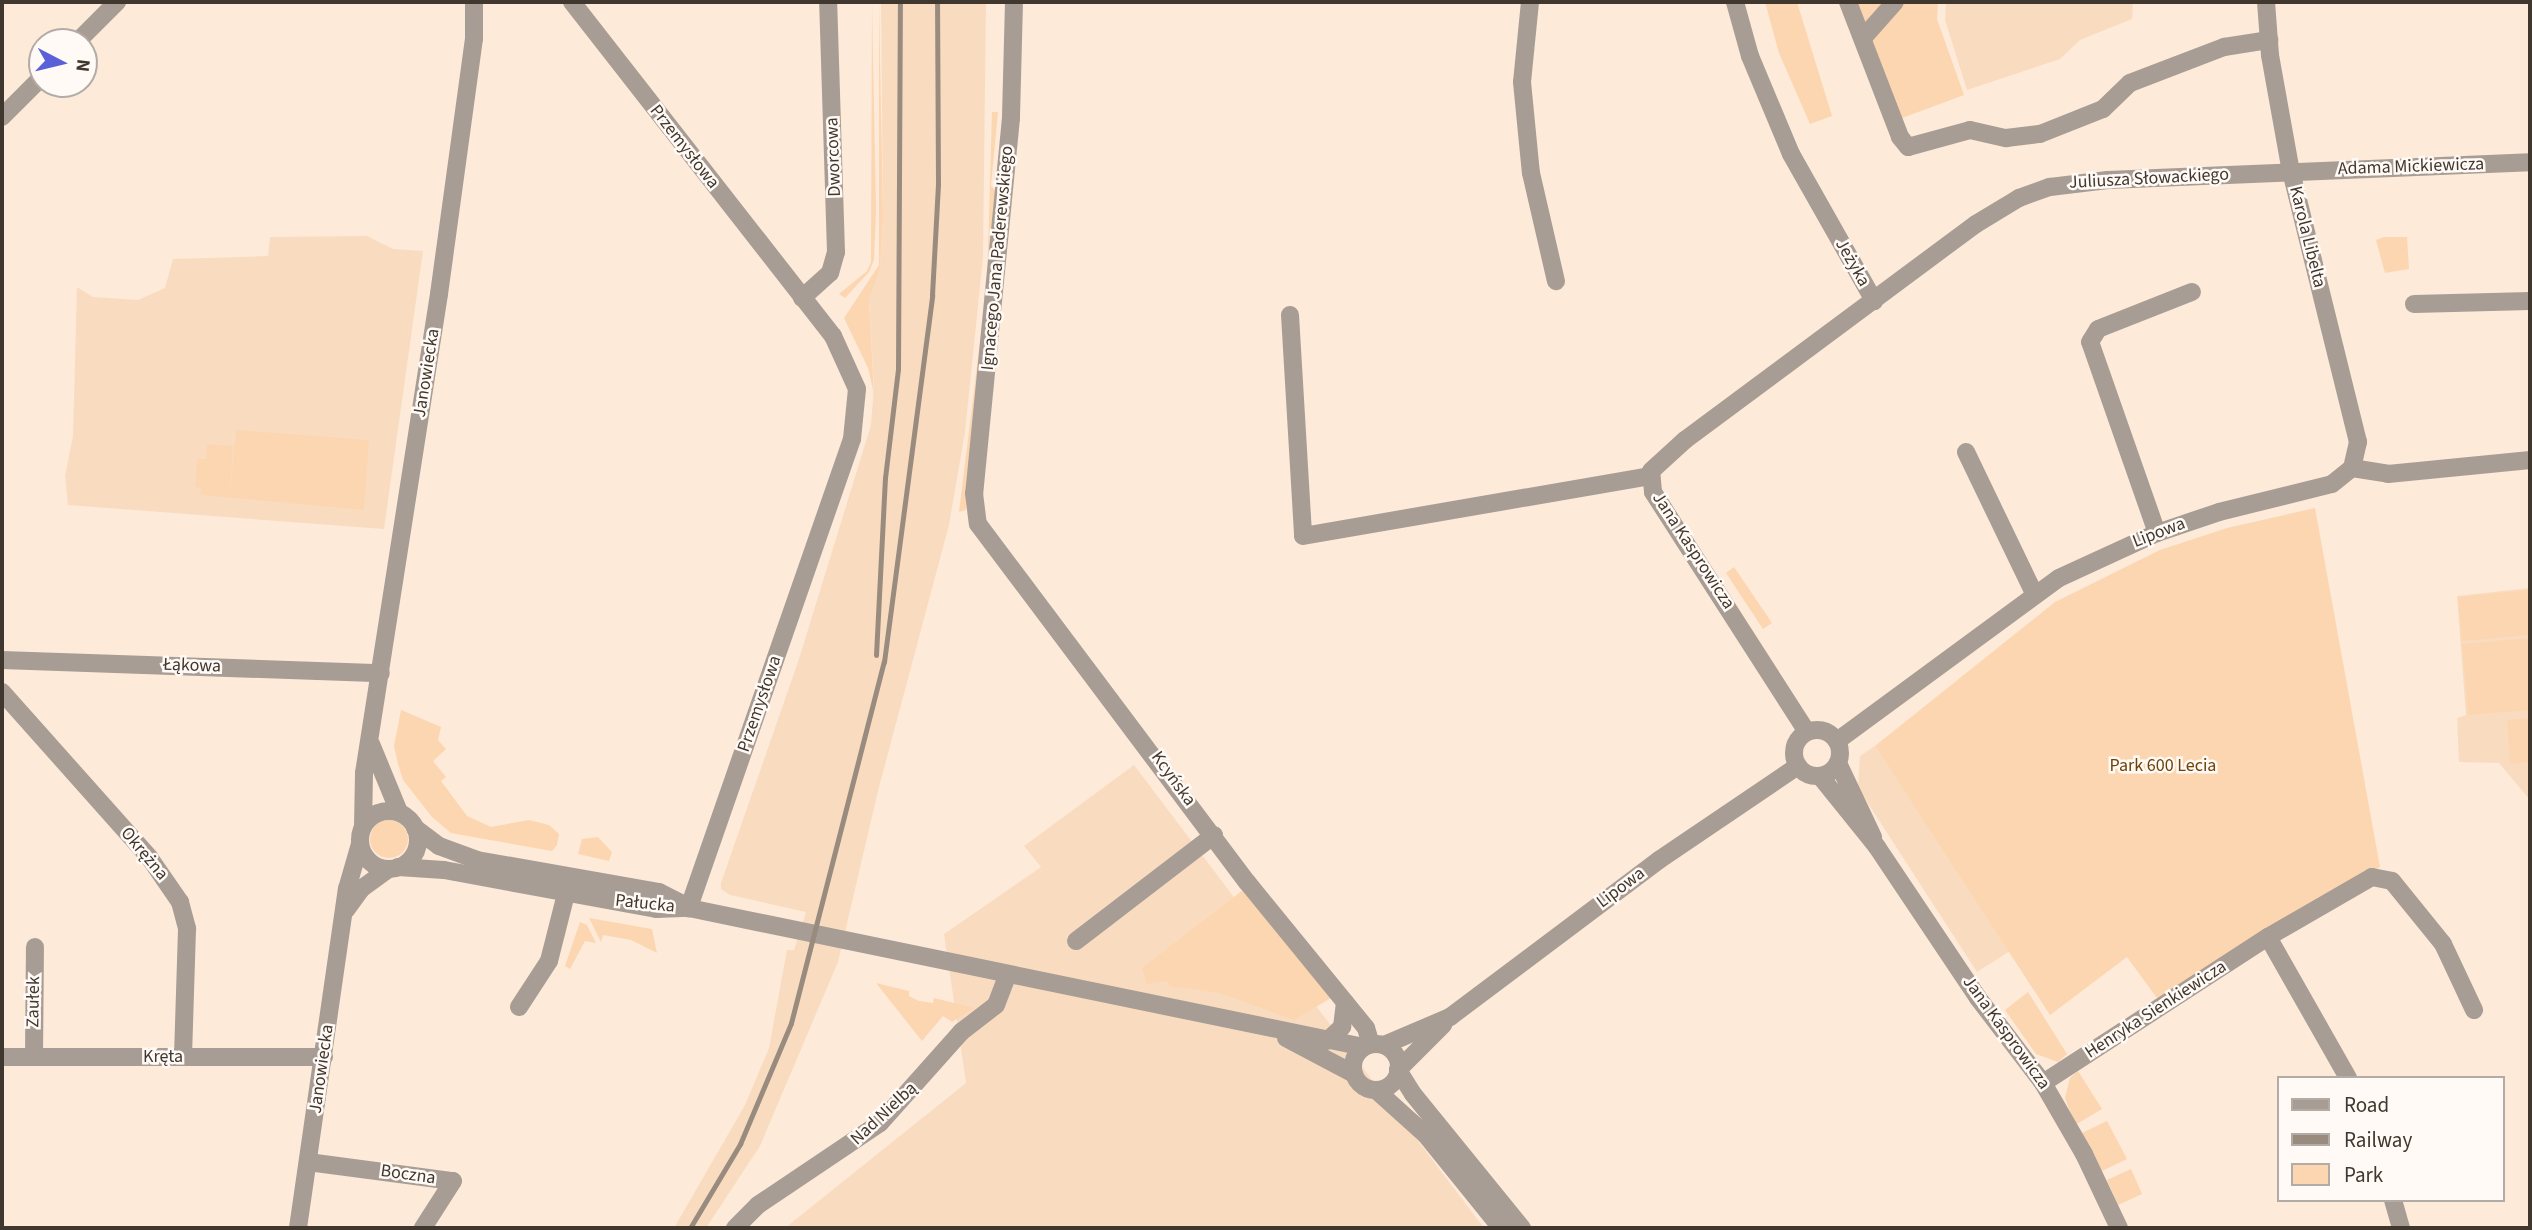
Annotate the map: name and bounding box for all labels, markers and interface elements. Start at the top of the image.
north arrow [28,28,98,98]
text: N [68,57,97,73]
street label: Przemysłowa [645,101,723,193]
street label: Dworcowa [822,117,846,197]
street label: Ignacego Jana Paderewskiego [977,145,1019,371]
street label: Adama Mickiewicza [2337,154,2485,180]
street label: Juliusza Słowackiego [2069,164,2229,194]
street label: Karola Libelta [2284,184,2330,290]
street label: Jeżyka [1830,235,1874,291]
street label: Janowiecka [409,327,445,419]
street label: Jana Kasprowicza [1647,489,1739,613]
street label: Lipowa [2130,513,2188,553]
street label: Przemysłowa [733,653,787,755]
street label: Łąkowa [163,654,221,678]
street label: Kcyńska [1146,747,1200,811]
park label: Park 600 Lecia [2110,755,2216,777]
street label: Okrężna [116,823,172,885]
street label: Lipowa [1593,863,1649,913]
street label: Pałucka [614,890,676,918]
street label: Henryka Sienkiewicza [2081,956,2231,1064]
street label: Jana Kasprowicza [1958,972,2054,1094]
street label: Zaułek [23,976,45,1028]
street label: Janowiecka [305,1023,339,1115]
street label: Kręta [143,1046,183,1068]
legend [2276,1076,2504,1202]
street label: Nad Nielbą [846,1078,922,1150]
text: Road [2344,1090,2389,1120]
text: Railway [2344,1125,2412,1155]
street label: Boczna [379,1160,437,1190]
text: Park [2344,1160,2383,1190]

